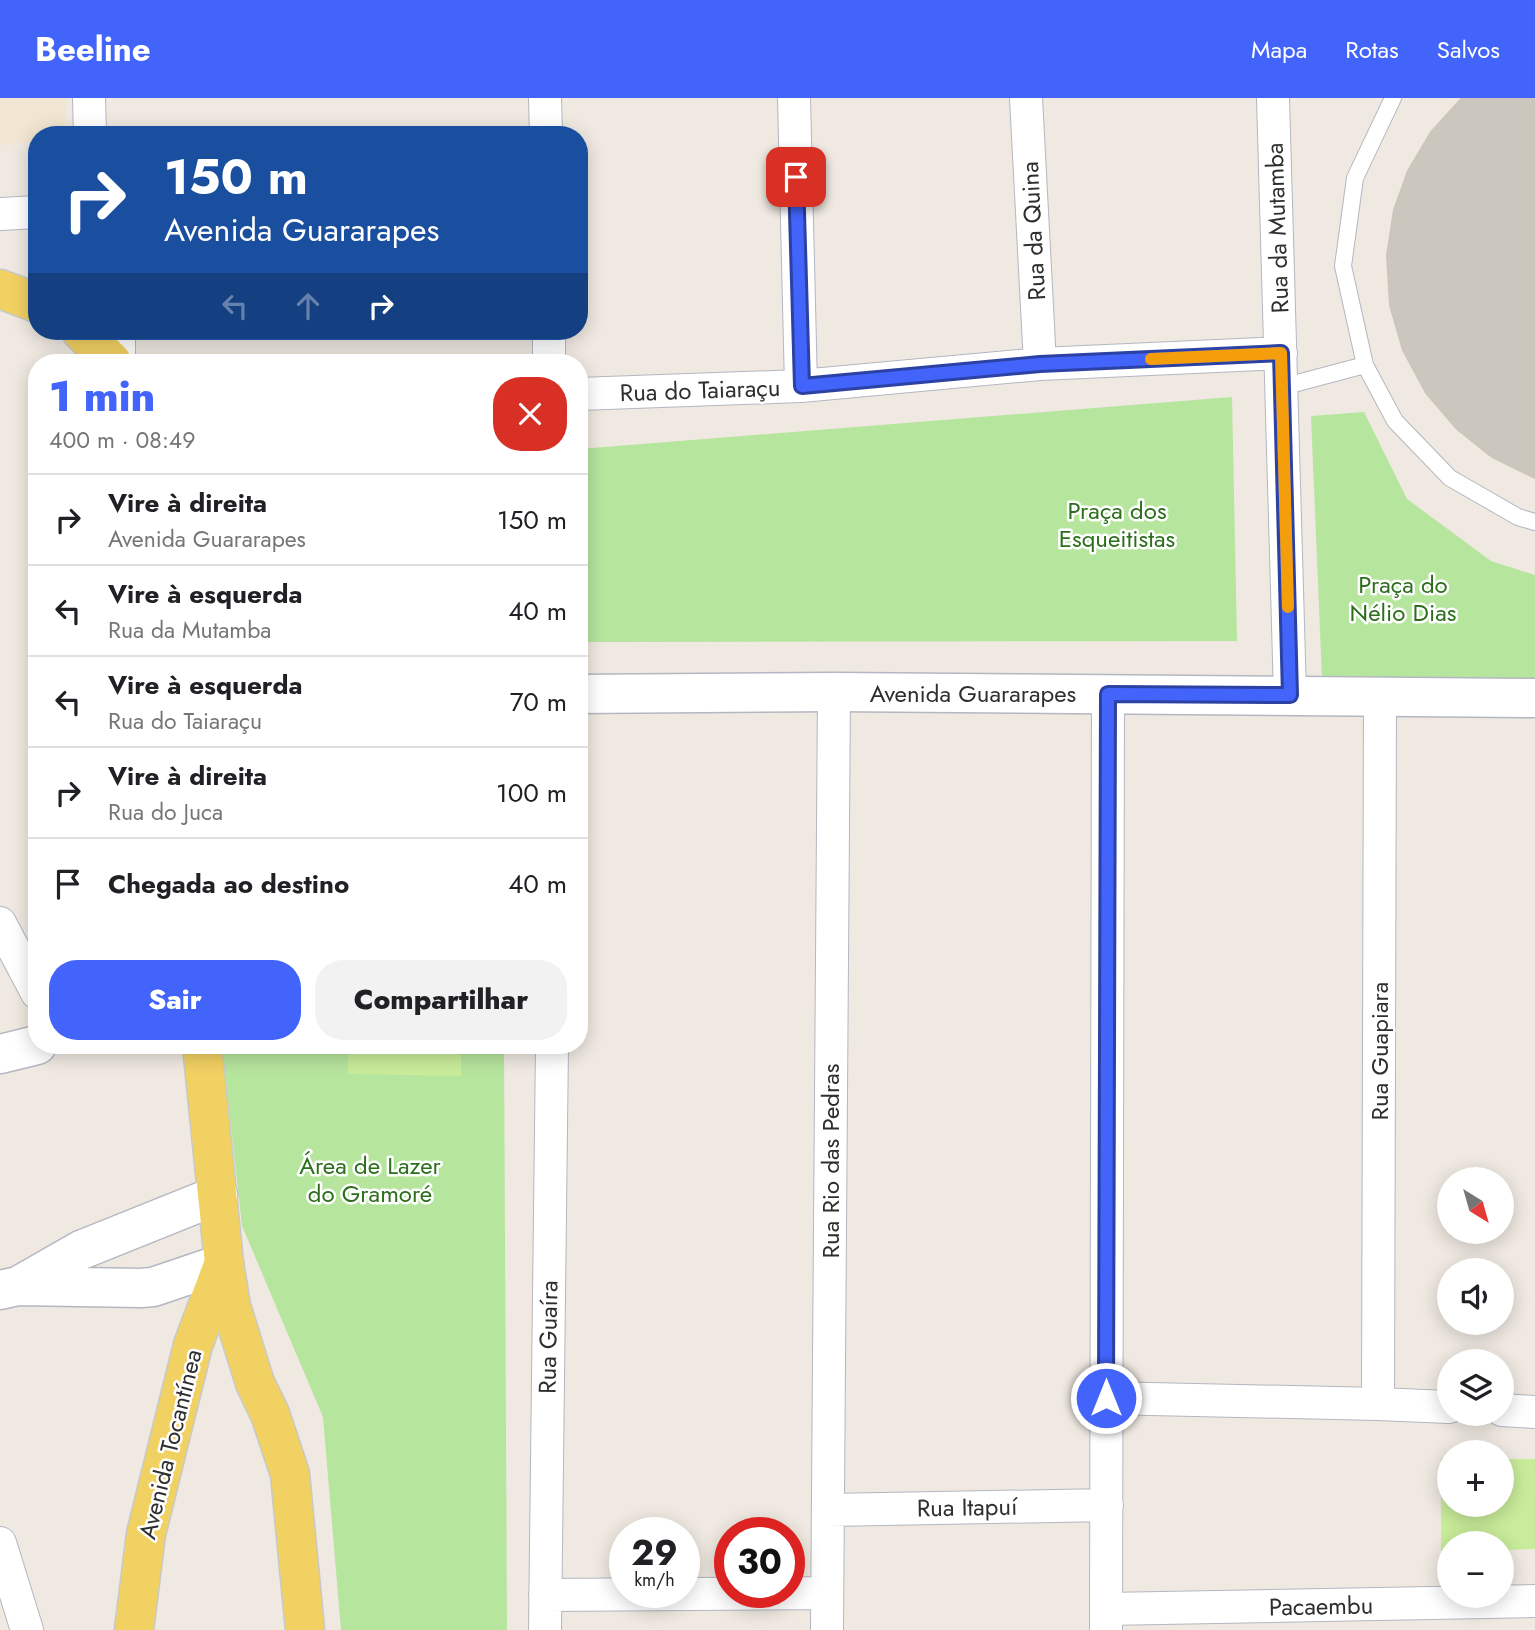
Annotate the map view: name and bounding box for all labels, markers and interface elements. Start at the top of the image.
text: Beeline [35,26,151,73]
text: Mapa [1251,32,1307,67]
text: Rotas [1345,32,1399,67]
text: Salvos [1437,32,1500,67]
text: 150 m [164,142,308,212]
street label: Rua da Mutamba [1257,142,1297,314]
pin [766,147,826,207]
icon: right [49,154,140,245]
icon: arrive [777,158,815,196]
street label: Rua da Quina [1012,161,1054,301]
text: Avenida Guararapes [164,207,439,253]
icon: left [216,287,254,325]
icon: ahead [289,287,327,325]
icon: right [362,287,400,325]
text: 1 min [49,366,155,427]
street label: Rua do Taiaraçu [619,370,781,410]
button: close [493,377,567,451]
text: 400 m · 08:49 [49,423,195,457]
text: Vire à direita [108,484,267,522]
park label: Praça dos Esqueitistas [1059,493,1175,556]
icon: right [49,501,87,539]
text: 150 m [497,501,567,539]
text: Avenida Guararapes [108,522,306,556]
park label: Praça do Nélio Dias [1350,567,1456,630]
text: Vire à esquerda [108,575,303,613]
icon: left [49,592,87,630]
text: 40 m [508,592,567,630]
text: Rua da Mutamba [108,613,271,647]
text: Vire à esquerda [108,666,303,704]
street label: Avenida Guararapes [870,676,1076,711]
icon: left [49,683,87,721]
text: 70 m [510,683,567,721]
text: Rua do Taiaraçu [108,704,262,738]
text: Vire à direita [108,757,267,795]
icon: right [49,774,87,812]
text: 100 m [496,774,567,812]
text: Rua do Juca [108,795,223,829]
icon: arrive [49,865,87,903]
text: Chegada ao destino [108,865,349,903]
text: 40 m [508,865,567,903]
button: Sair [49,960,301,1040]
button: Compartilhar [315,960,567,1040]
street label: Rua Guapiara [1362,982,1397,1120]
street label: Rua Rio das Pedras [813,1064,848,1258]
park label: Área de Lazer do Gramoré [299,1148,442,1211]
north arrow [1437,1167,1514,1244]
map controls [1437,1167,1514,1608]
button: sound [1437,1258,1514,1335]
street label: Rua Guaíra [530,1280,566,1394]
street label: Avenida Tocantínea [129,1345,211,1543]
button: layers [1437,1349,1514,1426]
position arrow [1069,1361,1143,1435]
button: + [1437,1440,1514,1517]
street label: Rua Itapuí [916,1489,1018,1525]
speed limit sign: 30 [714,1517,805,1608]
text: 29 [631,1528,678,1578]
button: − [1437,1531,1514,1608]
text: km/h [634,1567,675,1593]
street label: Pacaembu [1269,1588,1373,1624]

